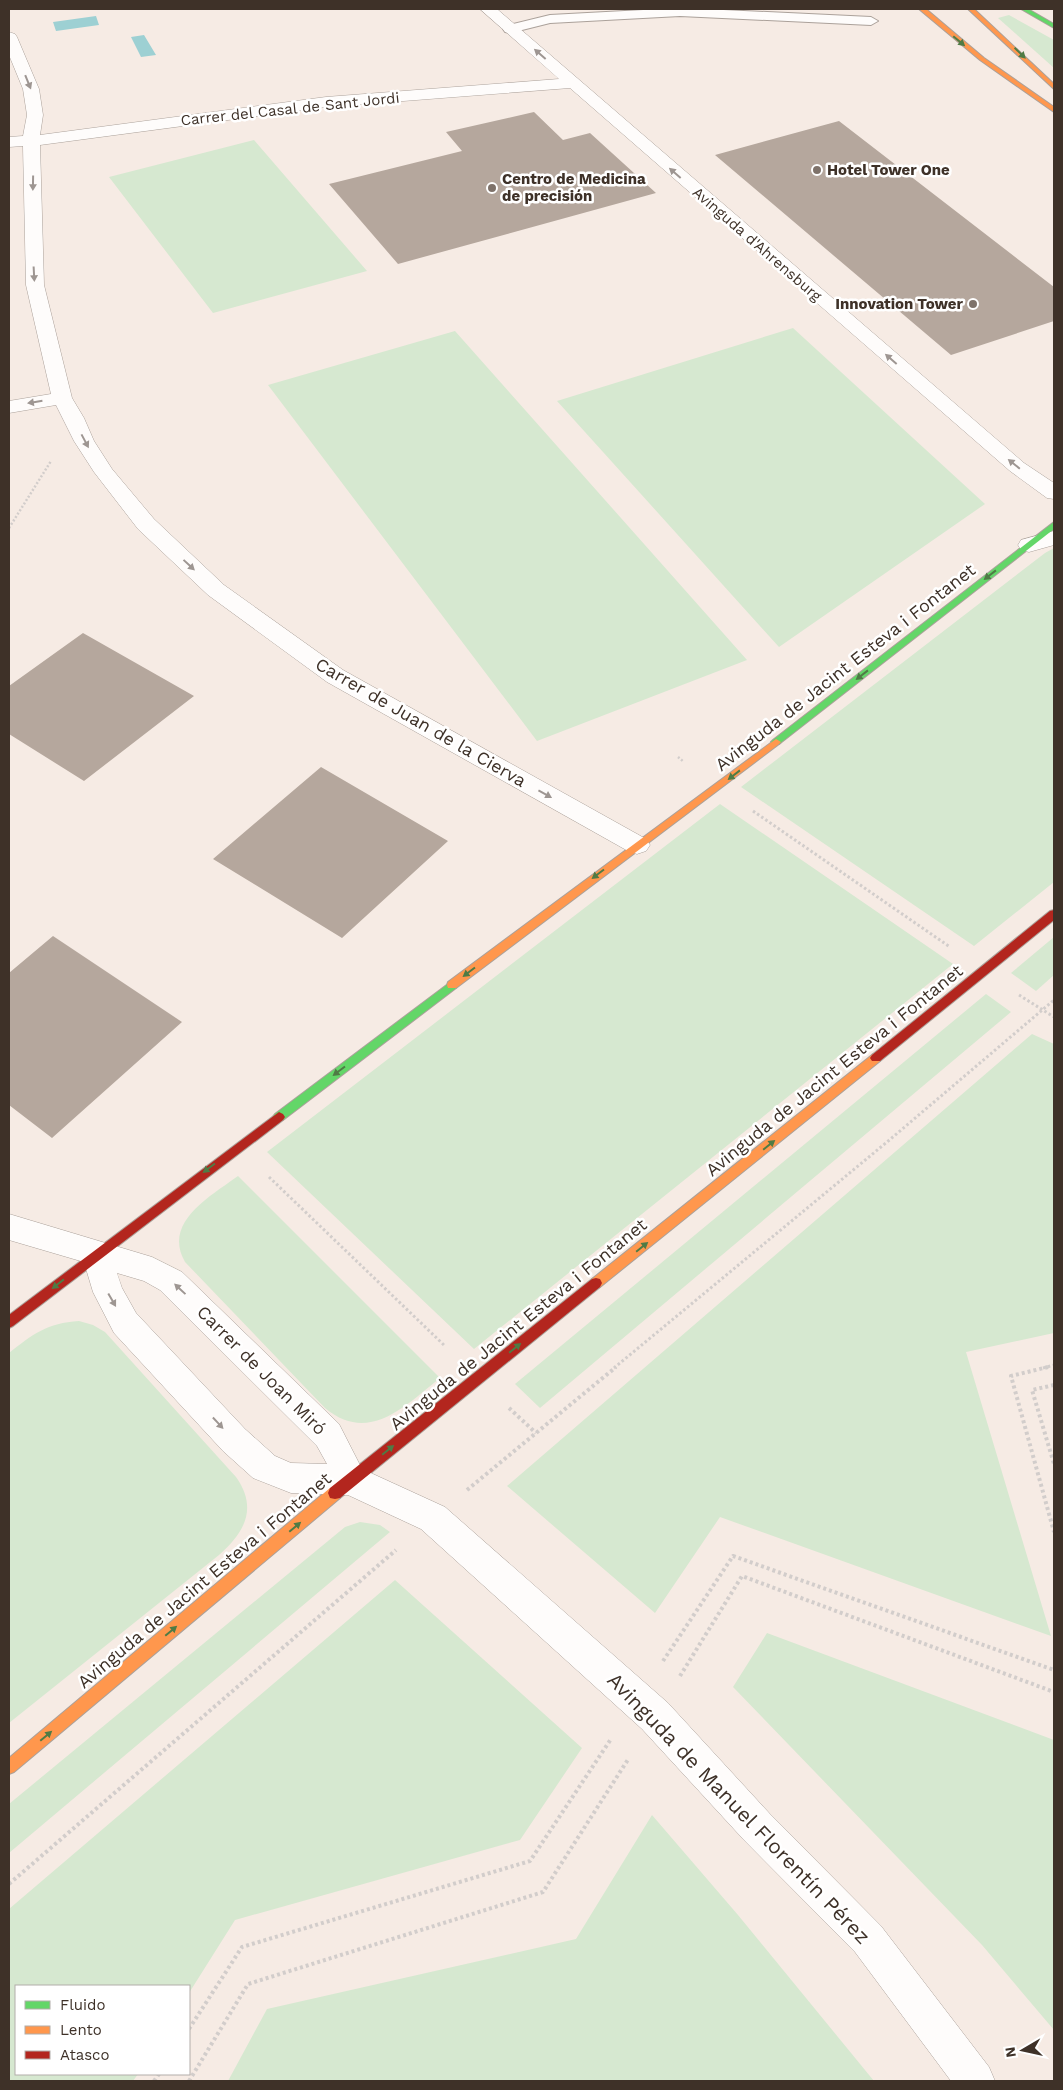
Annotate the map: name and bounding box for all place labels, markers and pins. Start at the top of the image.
place label: Hotel Tower One [827,161,950,179]
marker: Hotel Tower One [811,164,823,176]
place label: Centro de Medicina de precisión [502,170,646,205]
marker: Centro de Medicina de precisión [486,182,498,194]
place label: Innovation Tower [835,295,964,313]
marker: Innovation Tower [967,298,979,310]

